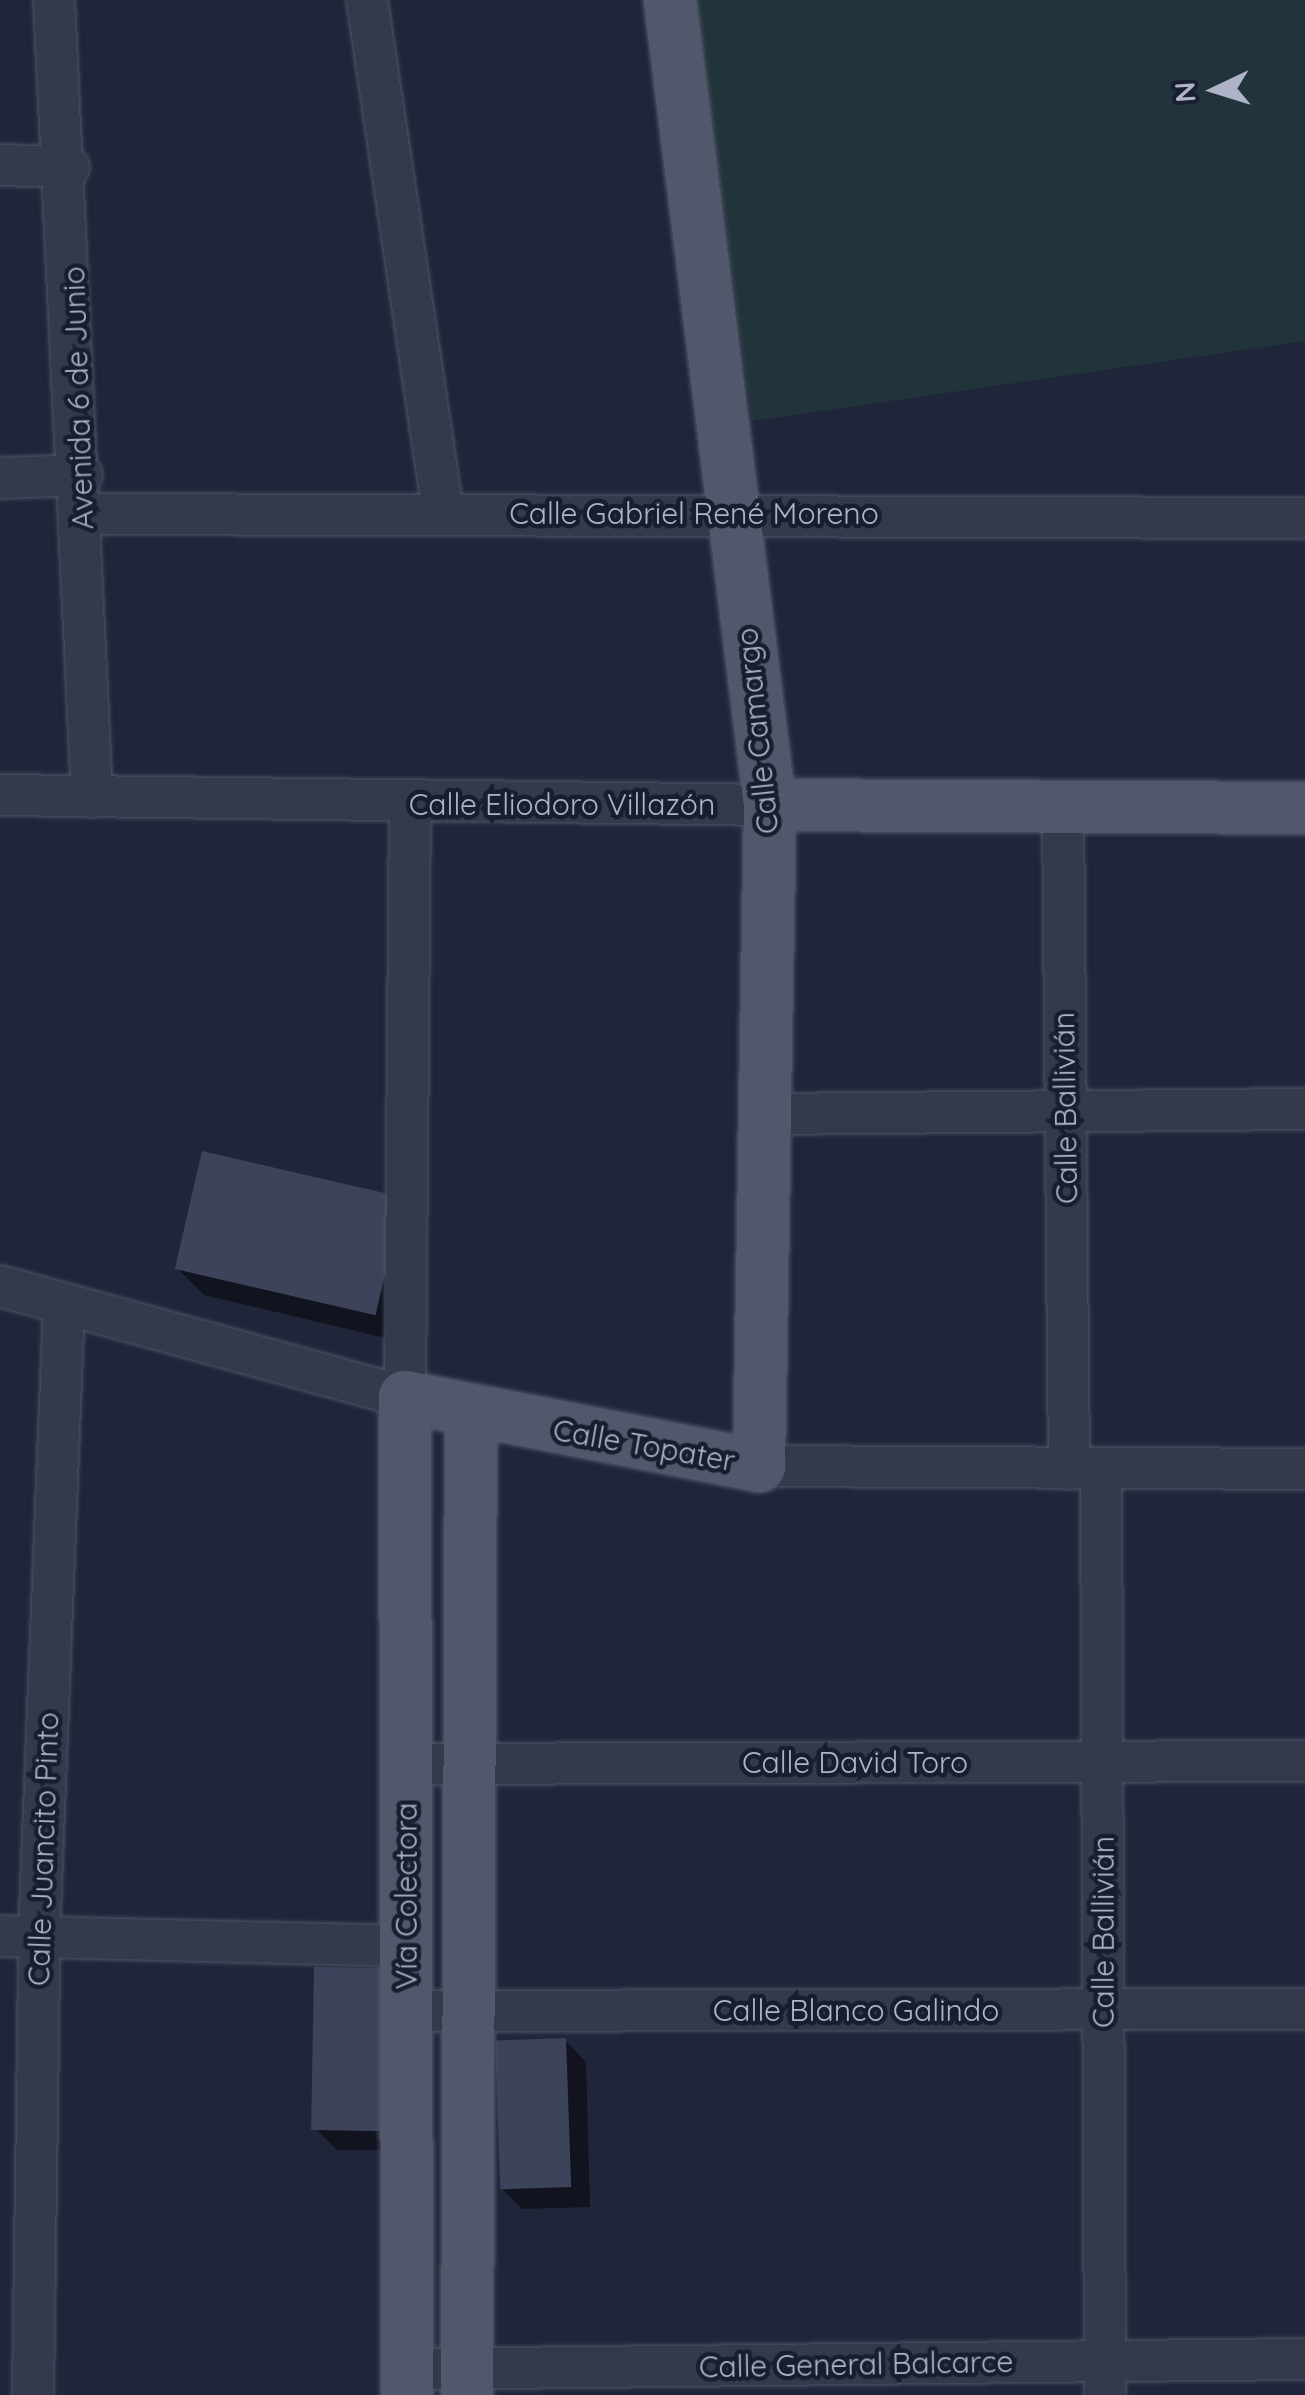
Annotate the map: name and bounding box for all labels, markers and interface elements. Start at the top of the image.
north arrow [1165,40,1265,140]
text: N [1166,81,1203,104]
street label: Avenida 6 de Junio [55,266,101,530]
street label: Calle Gabriel René Moreno [509,495,879,531]
street label: Calle Camargo [728,626,786,836]
street label: Calle Eliodoro Villazón [409,786,715,822]
street label: Calle Ballivián [1045,1012,1085,1204]
street label: Calle Topater [550,1411,738,1479]
street label: Calle Juancito Pinto [20,1711,66,1987]
street label: Calle David Toro [742,1744,968,1780]
street label: Vía Colectora [388,1802,424,1990]
street label: Calle Ballivián [1085,1836,1121,2028]
street label: Calle Blanco Galindo [713,1992,999,2028]
street label: Calle General Balcarce [699,2343,1013,2385]

